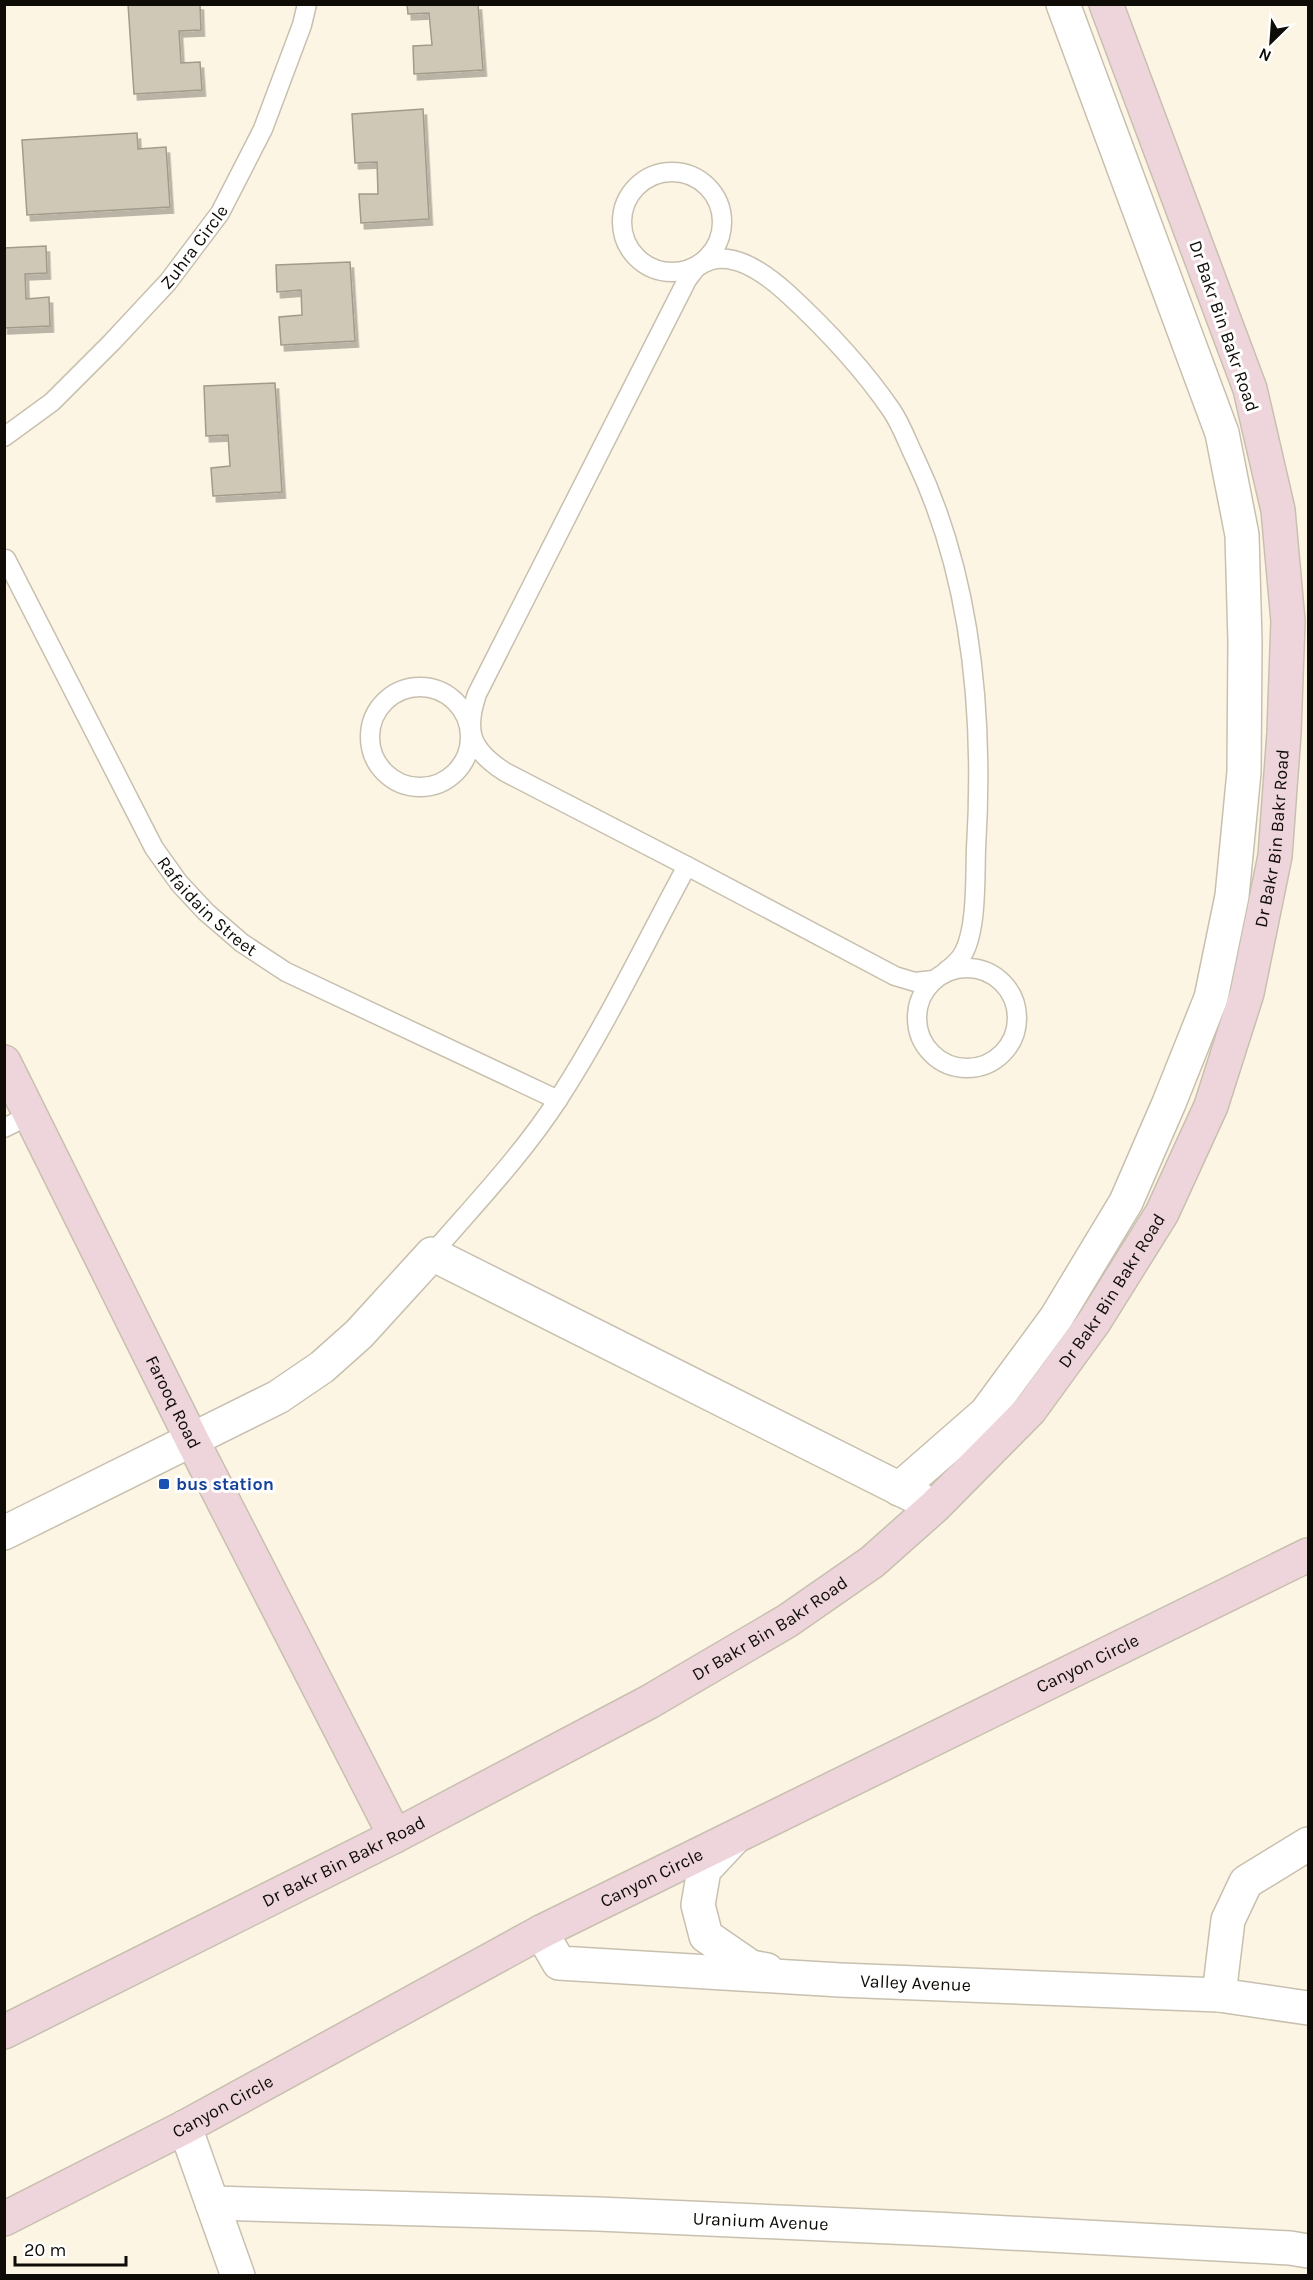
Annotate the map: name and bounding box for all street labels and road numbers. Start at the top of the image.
street label: Zuhra Circle [156,202,233,294]
street label: Dr Bakr Bin Bakr Road [1184,237,1264,415]
street label: Dr Bakr Bin Bakr Road [1250,748,1294,930]
street label: Rafaidain Street [152,852,261,961]
street label: Dr Bakr Bin Bakr Road [1053,1209,1170,1372]
street label: Farooq Road [141,1352,206,1453]
street label: Dr Bakr Bin Bakr Road [688,1571,852,1685]
street label: Canyon Circle [1033,1629,1143,1698]
street label: Dr Bakr Bin Bakr Road [258,1811,429,1912]
street label: Canyon Circle [596,1843,706,1912]
street label: Valley Avenue [860,1970,971,1996]
street label: Canyon Circle [168,2070,277,2143]
street label: Uranium Avenue [692,2207,829,2235]

